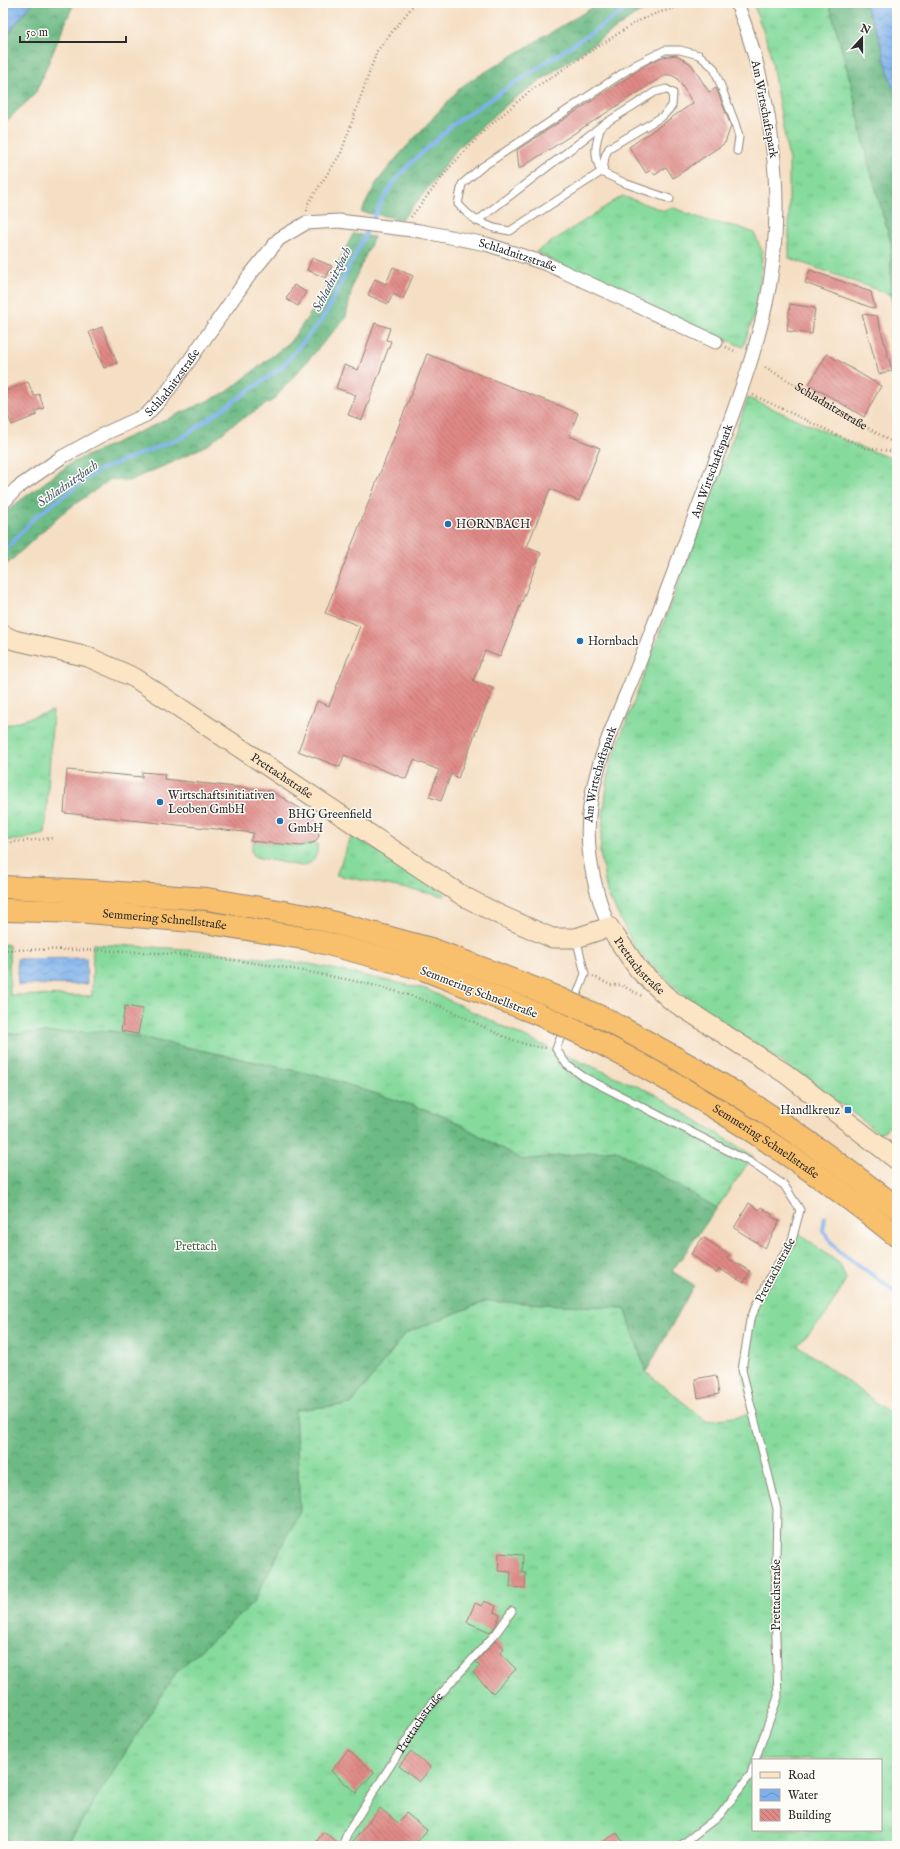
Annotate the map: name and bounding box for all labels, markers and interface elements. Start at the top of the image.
scale bar [20,18,126,44]
north arrow [842,18,882,58]
text: N [857,21,873,38]
text: 50 m [26,25,48,40]
street label: Am Wirtschaftspark [747,58,781,160]
street label: Schladnitzstraße [477,236,560,276]
water label: Schladnitzbach [309,244,356,315]
street label: Schladnitzstraße [142,346,204,420]
street label: Schladnitzstraße [792,379,870,434]
street label: Am Wirtschaftspark [688,421,737,521]
water label: Schladnitzbach [34,457,102,511]
place label: HORNBACH [456,517,530,532]
marker: HORNBACH [443,519,453,529]
place label: Hornbach [588,634,639,649]
marker: Hornbach [575,636,585,646]
street label: Am Wirtschaftspark [581,723,620,824]
street label: Prettachstraße [248,750,316,803]
place label: Wirtschaftsinitiativen Leoben GmbH [168,788,275,817]
marker: Wirtschaftsinitiativen Leoben GmbH [155,797,165,807]
place label: BHG Greenfield GmbH [288,807,372,836]
marker: BHG Greenfield GmbH [275,816,285,826]
street label: Semmering Schnellstraße [102,906,228,934]
street label: Prettachstraße [610,934,668,999]
street label: Semmering Schnellstraße [418,963,540,1022]
street label: Semmering Schnellstraße [710,1101,822,1182]
place label: Handlkreuz [780,1103,840,1118]
marker: Handlkreuz [843,1105,853,1115]
street label: Prettachstraße [752,1235,799,1305]
park label: Prettach [175,1239,218,1254]
street label: Prettachstraße [769,1559,784,1631]
street label: Prettachstraße [393,1689,447,1756]
legend [752,1759,882,1831]
text: Road [788,1768,816,1783]
text: Water [788,1788,819,1803]
text: Building [788,1808,832,1823]

